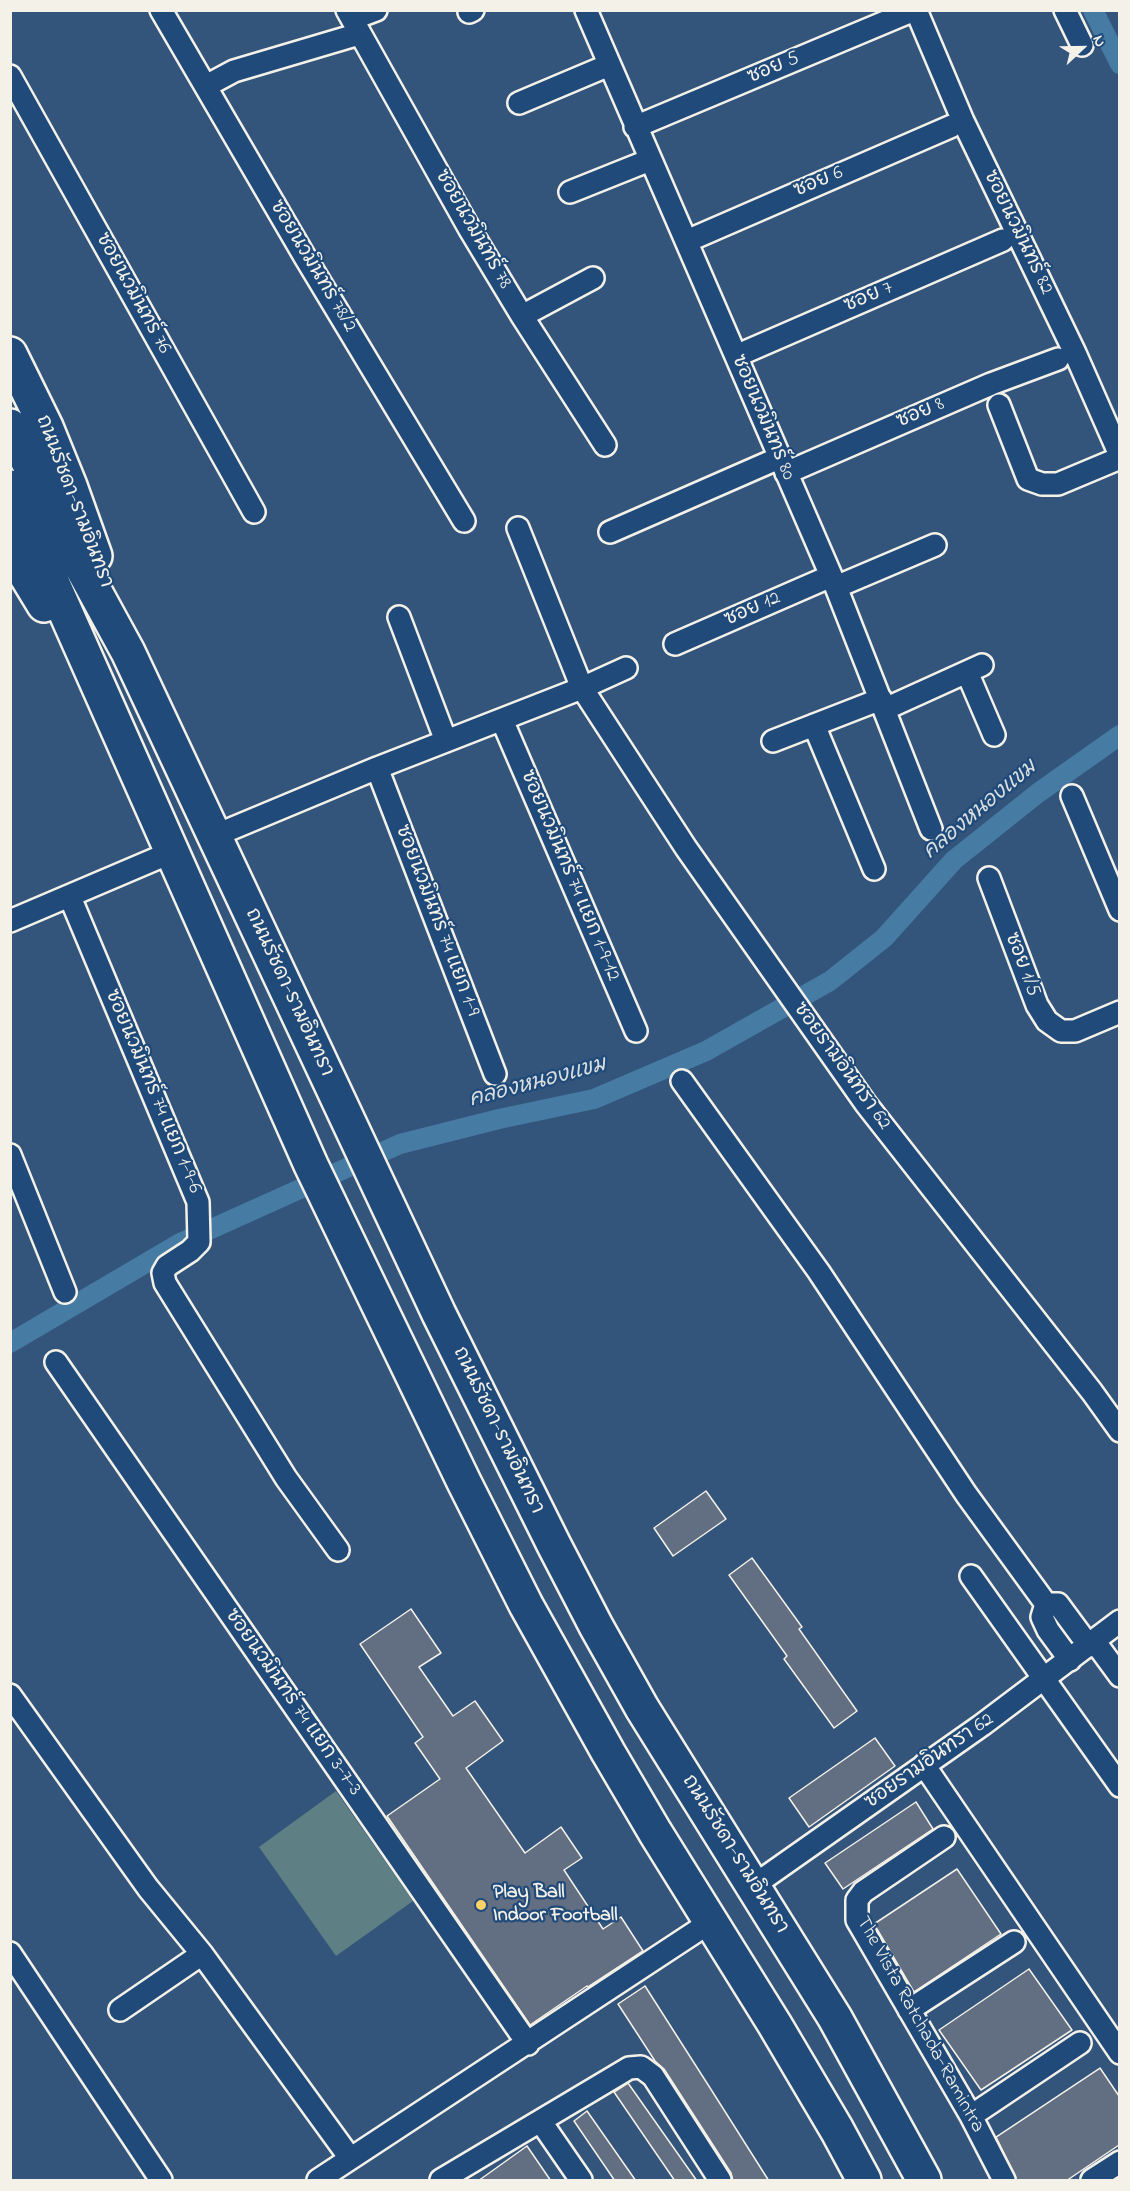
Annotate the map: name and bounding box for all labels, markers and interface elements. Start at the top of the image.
north arrow [1052,18,1112,78]
text: N [1086,32,1112,51]
street label: ซอย 5 [745,47,803,91]
street label: ซอย 6 [791,162,847,204]
street label: ซอยนวมินทร์ 78 [428,166,516,294]
street label: ซอยนวมินทร์ 82 [977,167,1057,299]
street label: ซอยนวมินทร์ 78/2 [263,197,361,337]
street label: ซอยนวมินทร์ 76 [89,229,175,359]
street label: ซอย 7 [841,277,897,319]
street label: ซอยนวมินทร์ 80 [725,352,799,484]
street label: ซอย 8 [893,393,949,435]
street label: ถนนรัชดา-รามอินทรา [29,412,117,592]
street label: ซอย 12 [721,587,785,633]
water label: คลองหนองแขม [919,756,1043,866]
street label: ซอยนวมินทร์ 74 แยก 1-9-12 [514,767,624,985]
street label: ซอยนวมินทร์ 74 แยก 1-9 [388,822,484,1020]
street label: ถนนรัชดา-รามอินทรา [239,905,337,1081]
street label: ซอย 1/5 [998,930,1044,1000]
street label: ซอยนวมินทร์ 74 แยก 1-9-6 [98,986,206,1198]
street label: ซอยรามอินทรา 62 [787,999,895,1135]
water label: คลองหนองแขม [467,1054,609,1114]
street label: ถนนรัชดา-รามอินทรา [446,1344,548,1518]
street label: ซอยนวมินทร์ 74 แยก 3-7-3 [218,1605,366,1801]
street label: ซอยรามอินทรา 62 [861,1709,999,1815]
street label: ถนนรัชดา-รามอินทรา [675,1771,793,1939]
place label: Play Ball Indoor Football [493,1882,618,1929]
marker: Play Ball Indoor Football [474,1898,488,1912]
street label: The Vista Ratchada-Ramintra [849,1913,989,2137]

